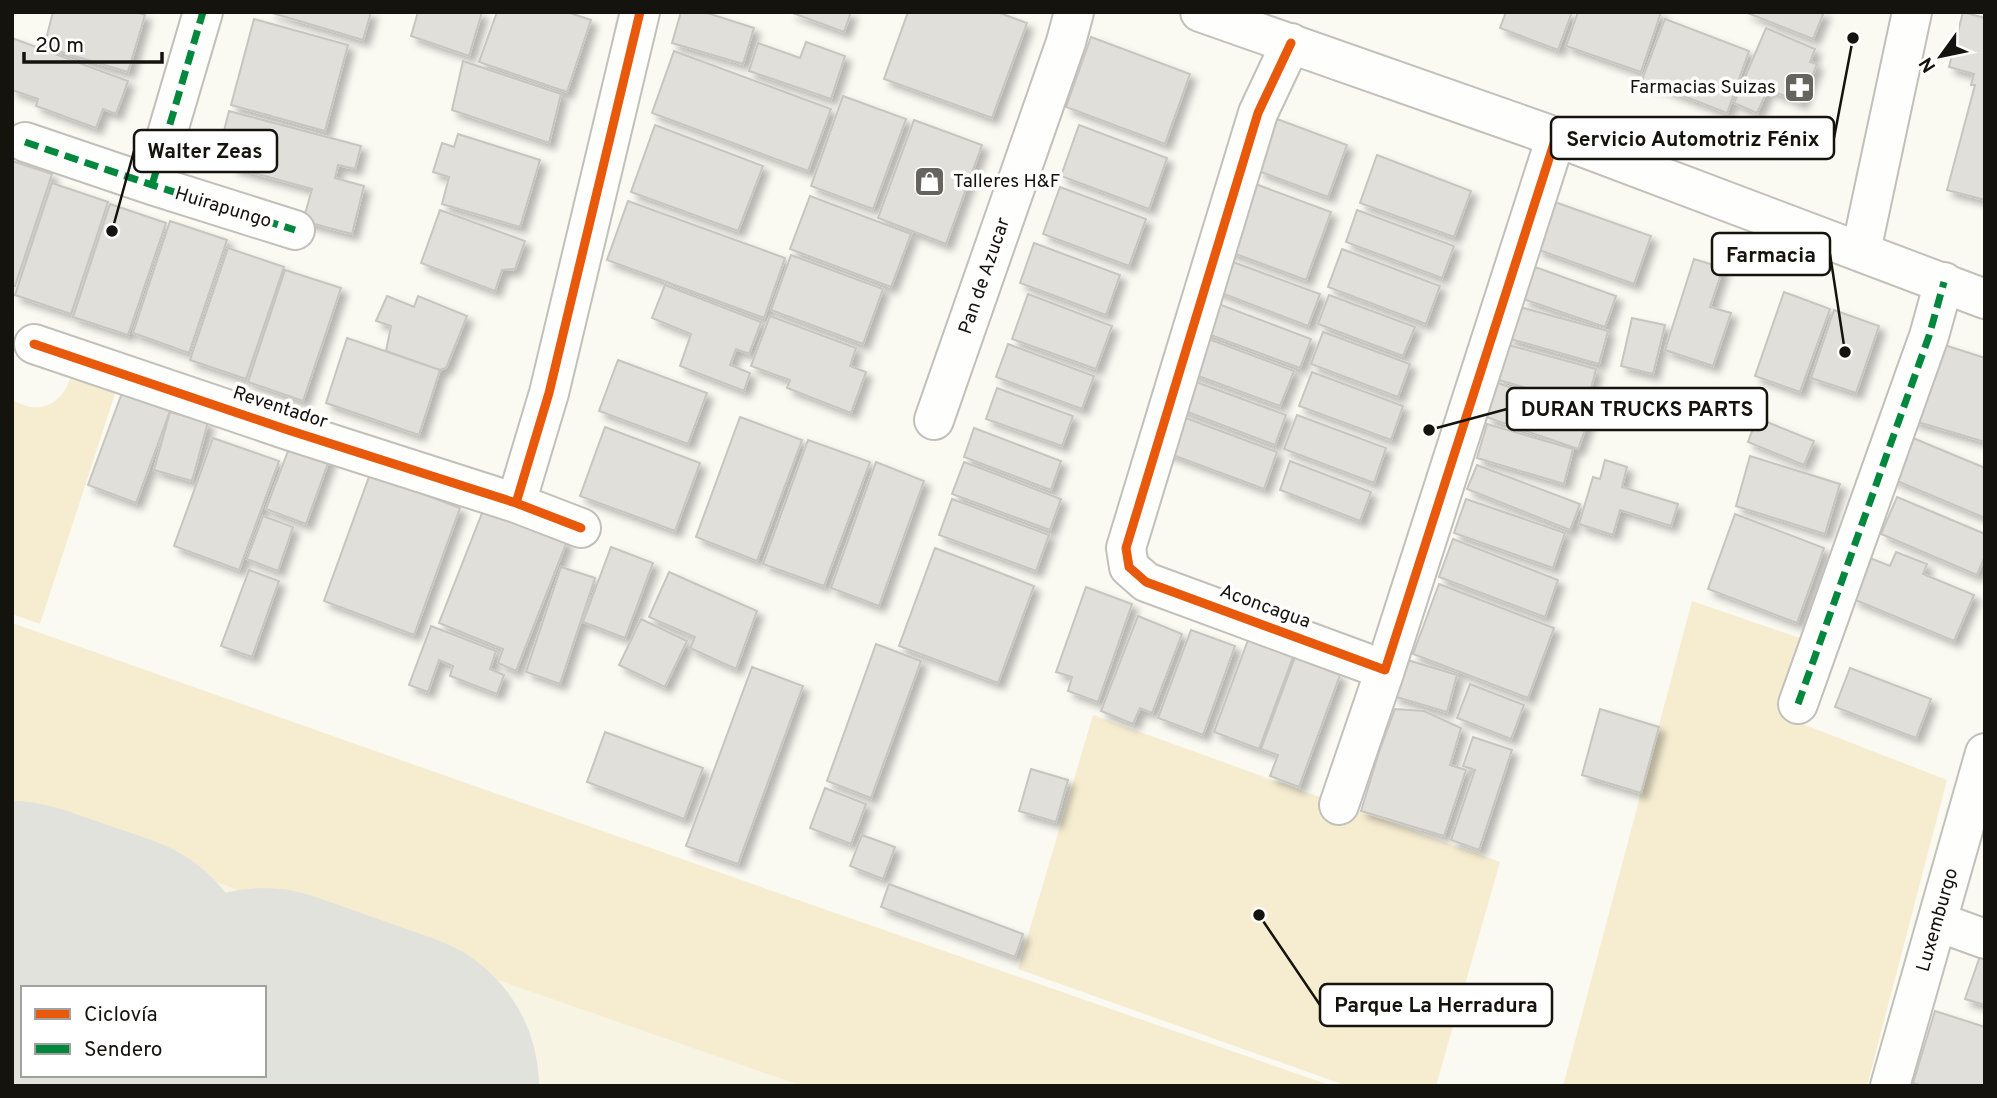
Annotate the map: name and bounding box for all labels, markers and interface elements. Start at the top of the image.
scale bar [24,21,163,65]
north arrow [1906,21,1976,91]
text: 20 m [35,33,84,60]
text: N [1915,52,1942,76]
pharmacy icon: Farmacias Suizas [1782,71,1816,105]
place label: Farmacias Suizas [1630,76,1776,100]
callout: Servicio Automotriz Fénix [1551,117,1834,159]
text: Servicio Automotriz Fénix [1566,127,1820,154]
callout: Walter Zeas [134,130,277,172]
text: Walter Zeas [147,139,263,166]
shop icon: Talleres H&F [913,165,947,199]
place label: Talleres H&F [953,170,1060,194]
street label: Huirapungo [172,182,274,234]
street label: Pan de Azucar [954,214,1016,337]
callout: Farmacia [1712,233,1830,275]
text: Farmacia [1726,243,1816,270]
street label: Reventador [230,381,331,435]
callout: DURAN TRUCKS PARTS [1507,388,1767,430]
text: DURAN TRUCKS PARTS [1521,397,1753,424]
street label: Aconcagua [1216,579,1314,635]
street label: Luxemburgo [1912,865,1964,975]
callout: Parque La Herradura [1320,984,1552,1026]
legend [21,986,266,1077]
text: Parque La Herradura [1334,993,1538,1020]
text: Ciclovía [84,1002,158,1029]
text: Sendero [84,1037,163,1064]

